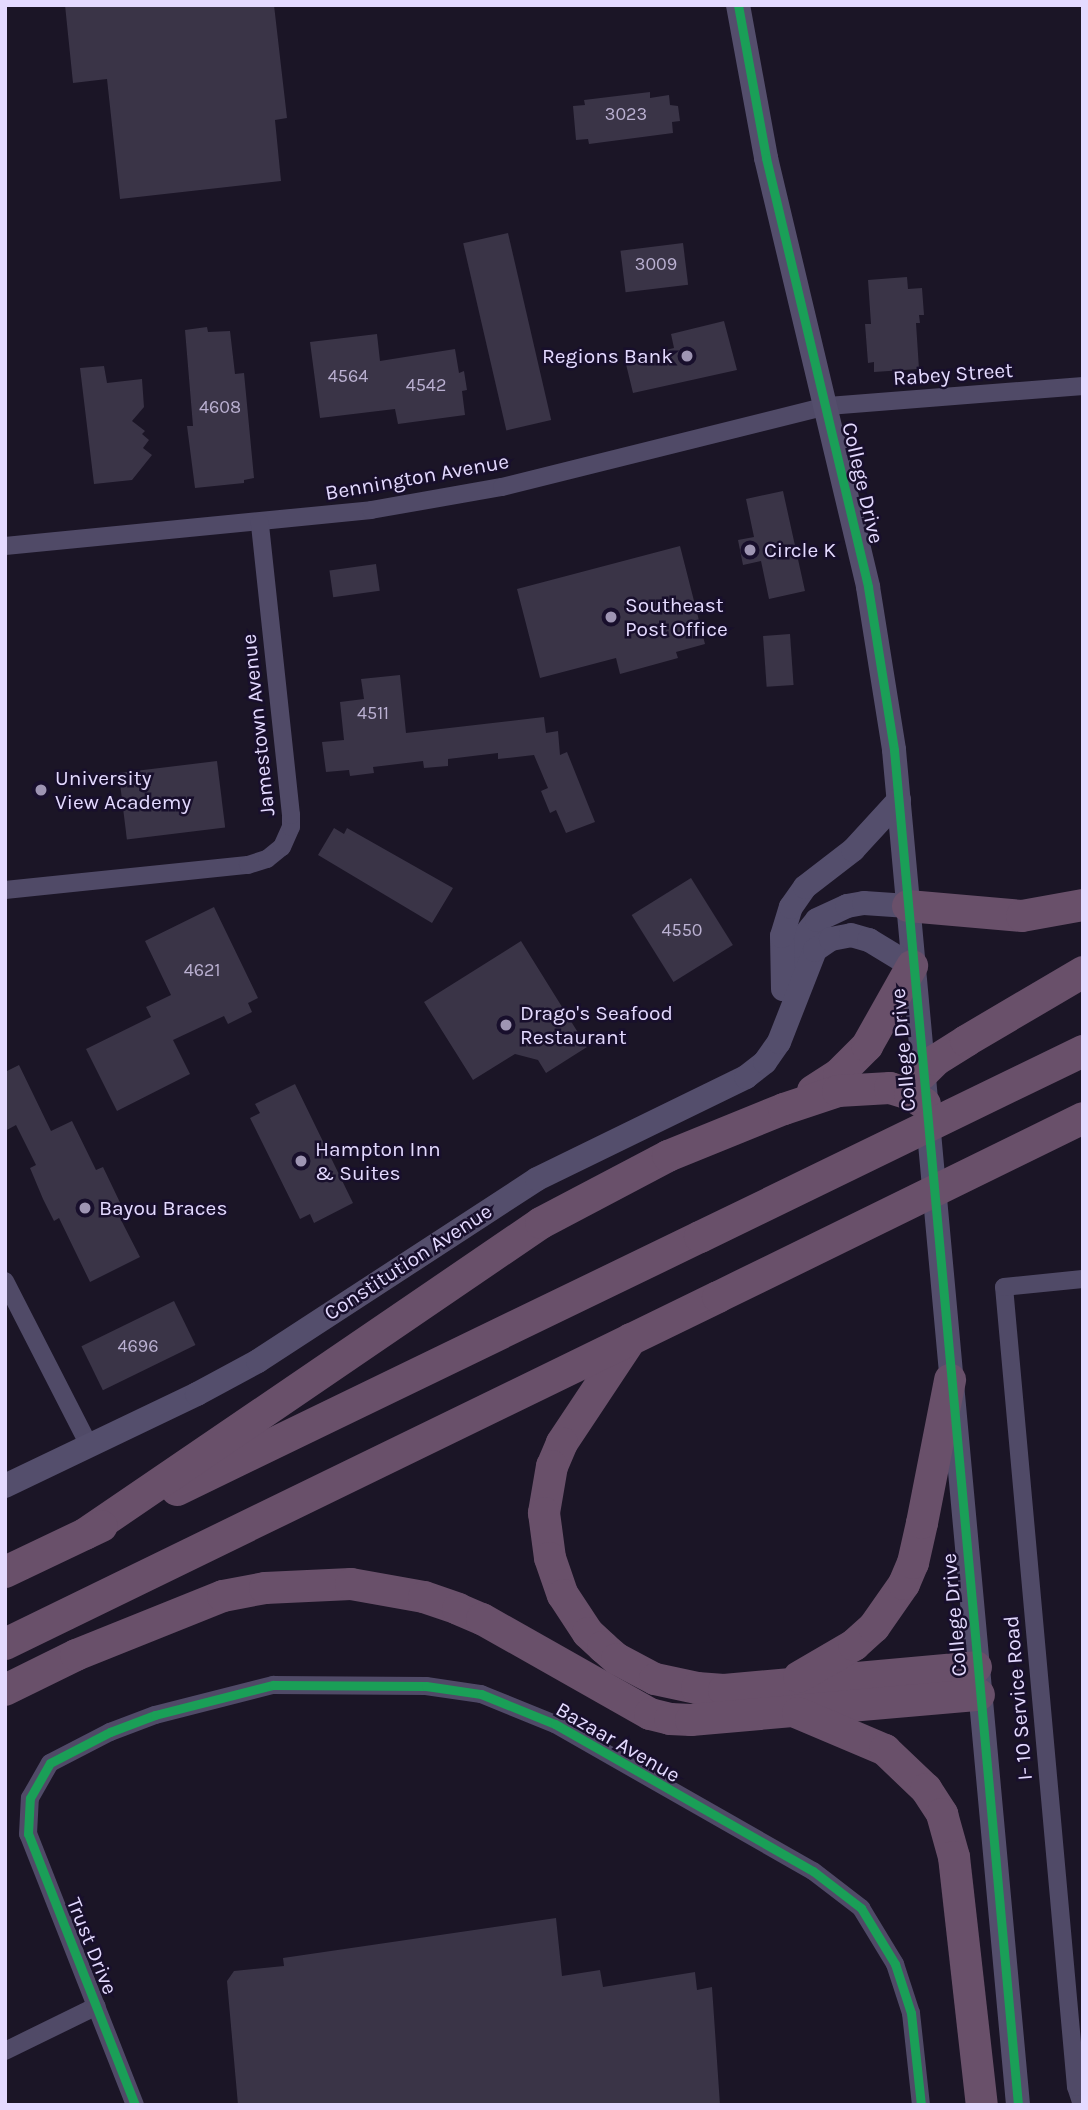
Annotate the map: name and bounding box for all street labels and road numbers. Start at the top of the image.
street label: Rabey Street [892,357,1014,391]
street label: College Drive [837,420,889,546]
street label: Bennington Avenue [323,448,511,506]
street label: Jamestown Avenue [236,633,280,817]
street label: College Drive [885,987,921,1113]
street label: Constitution Avenue [319,1198,497,1326]
street label: College Drive [936,1552,972,1678]
street label: I- 10 Service Road [998,1615,1038,1781]
street label: Bazaar Avenue [551,1696,685,1788]
street label: Trust Drive [61,1894,123,1998]

